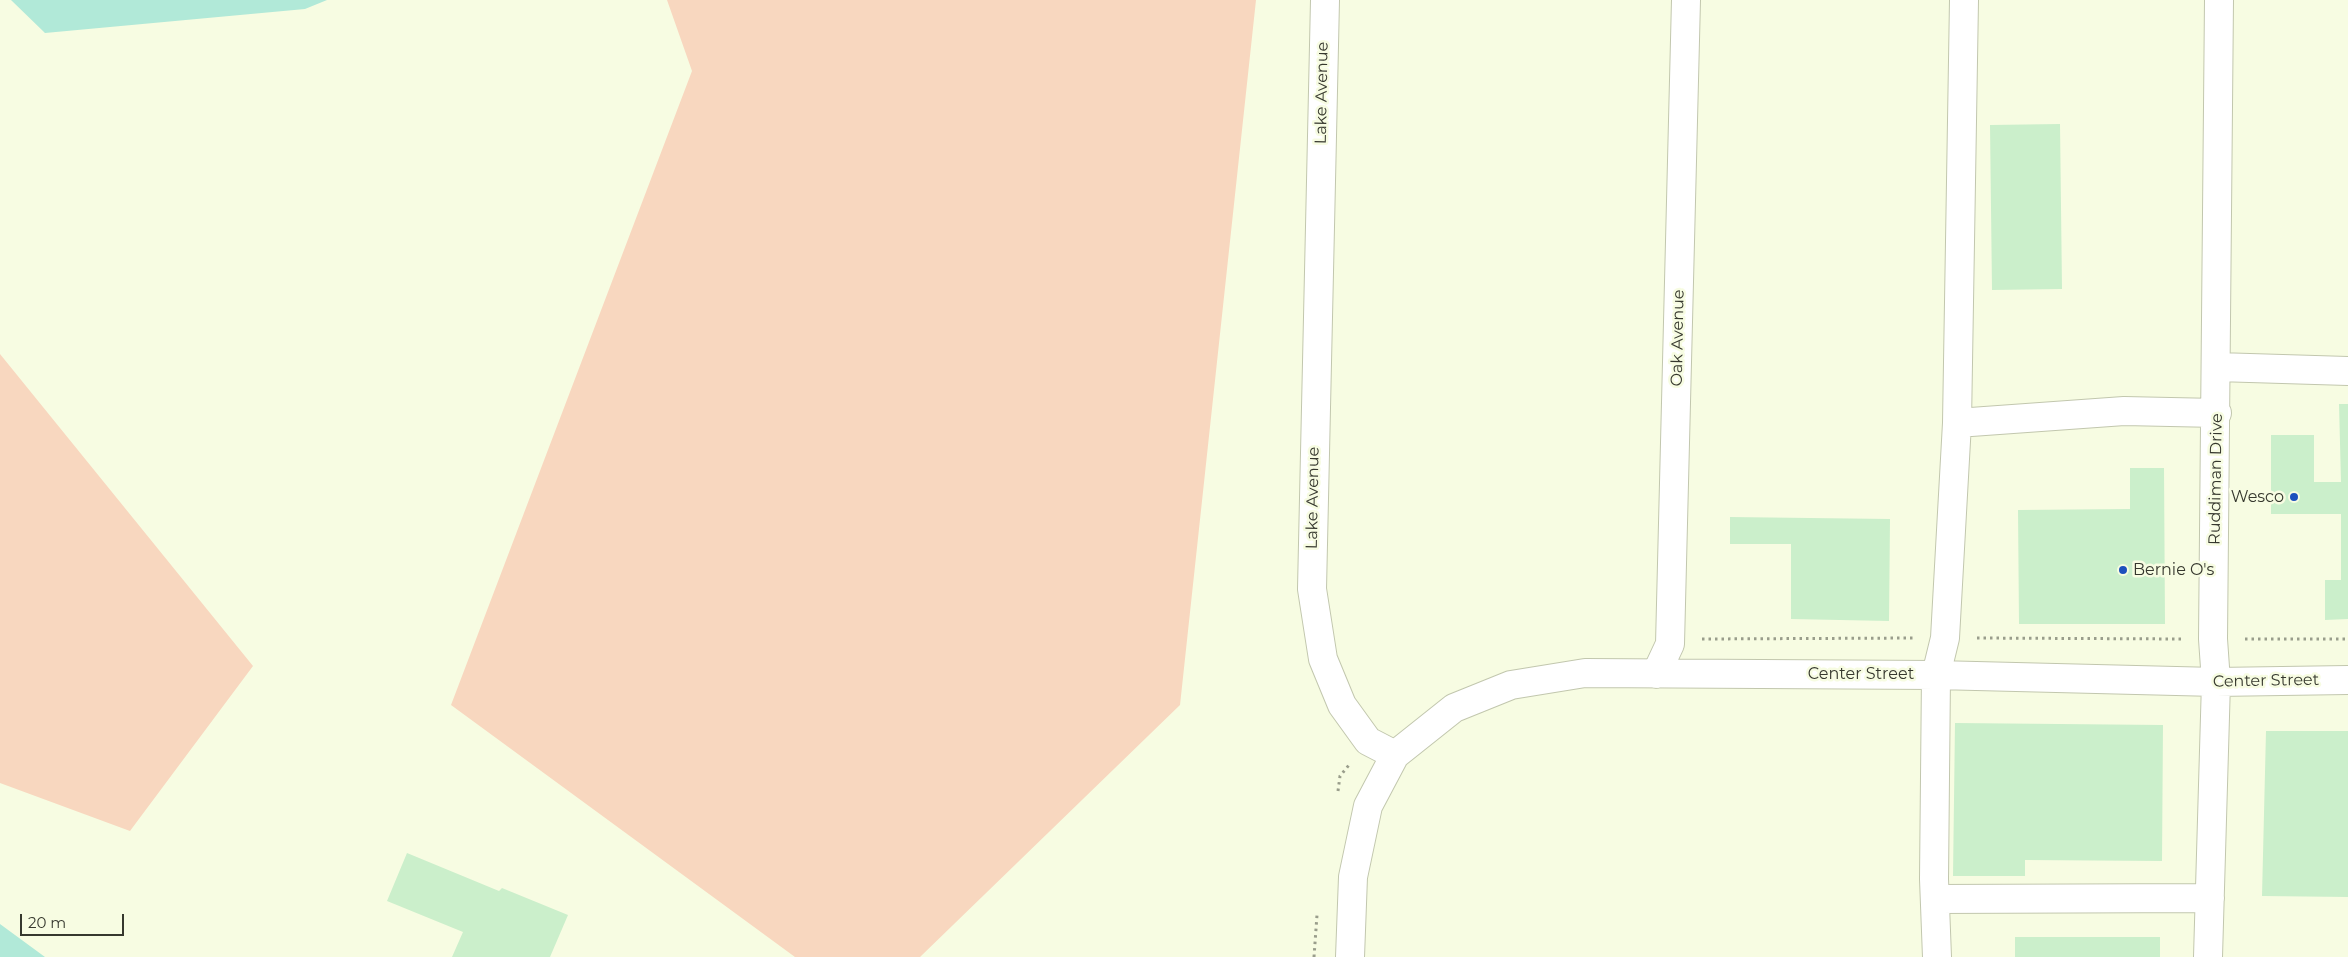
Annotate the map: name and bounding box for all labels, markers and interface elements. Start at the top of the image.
street label: Lake Avenue [1312,42,1332,144]
street label: Oak Avenue [1668,289,1688,387]
street label: Ruddiman Drive [2205,413,2227,545]
street label: Lake Avenue [1303,447,1323,549]
place label: Wesco [2231,487,2284,507]
marker: Wesco [2288,491,2300,503]
place label: Bernie O's [2133,560,2214,580]
marker: Bernie O's [2117,564,2129,576]
street label: Center Street [1808,664,1914,684]
street label: Center Street [2213,670,2319,692]
scale bar [22,904,126,936]
text: 20 m [28,913,66,932]

